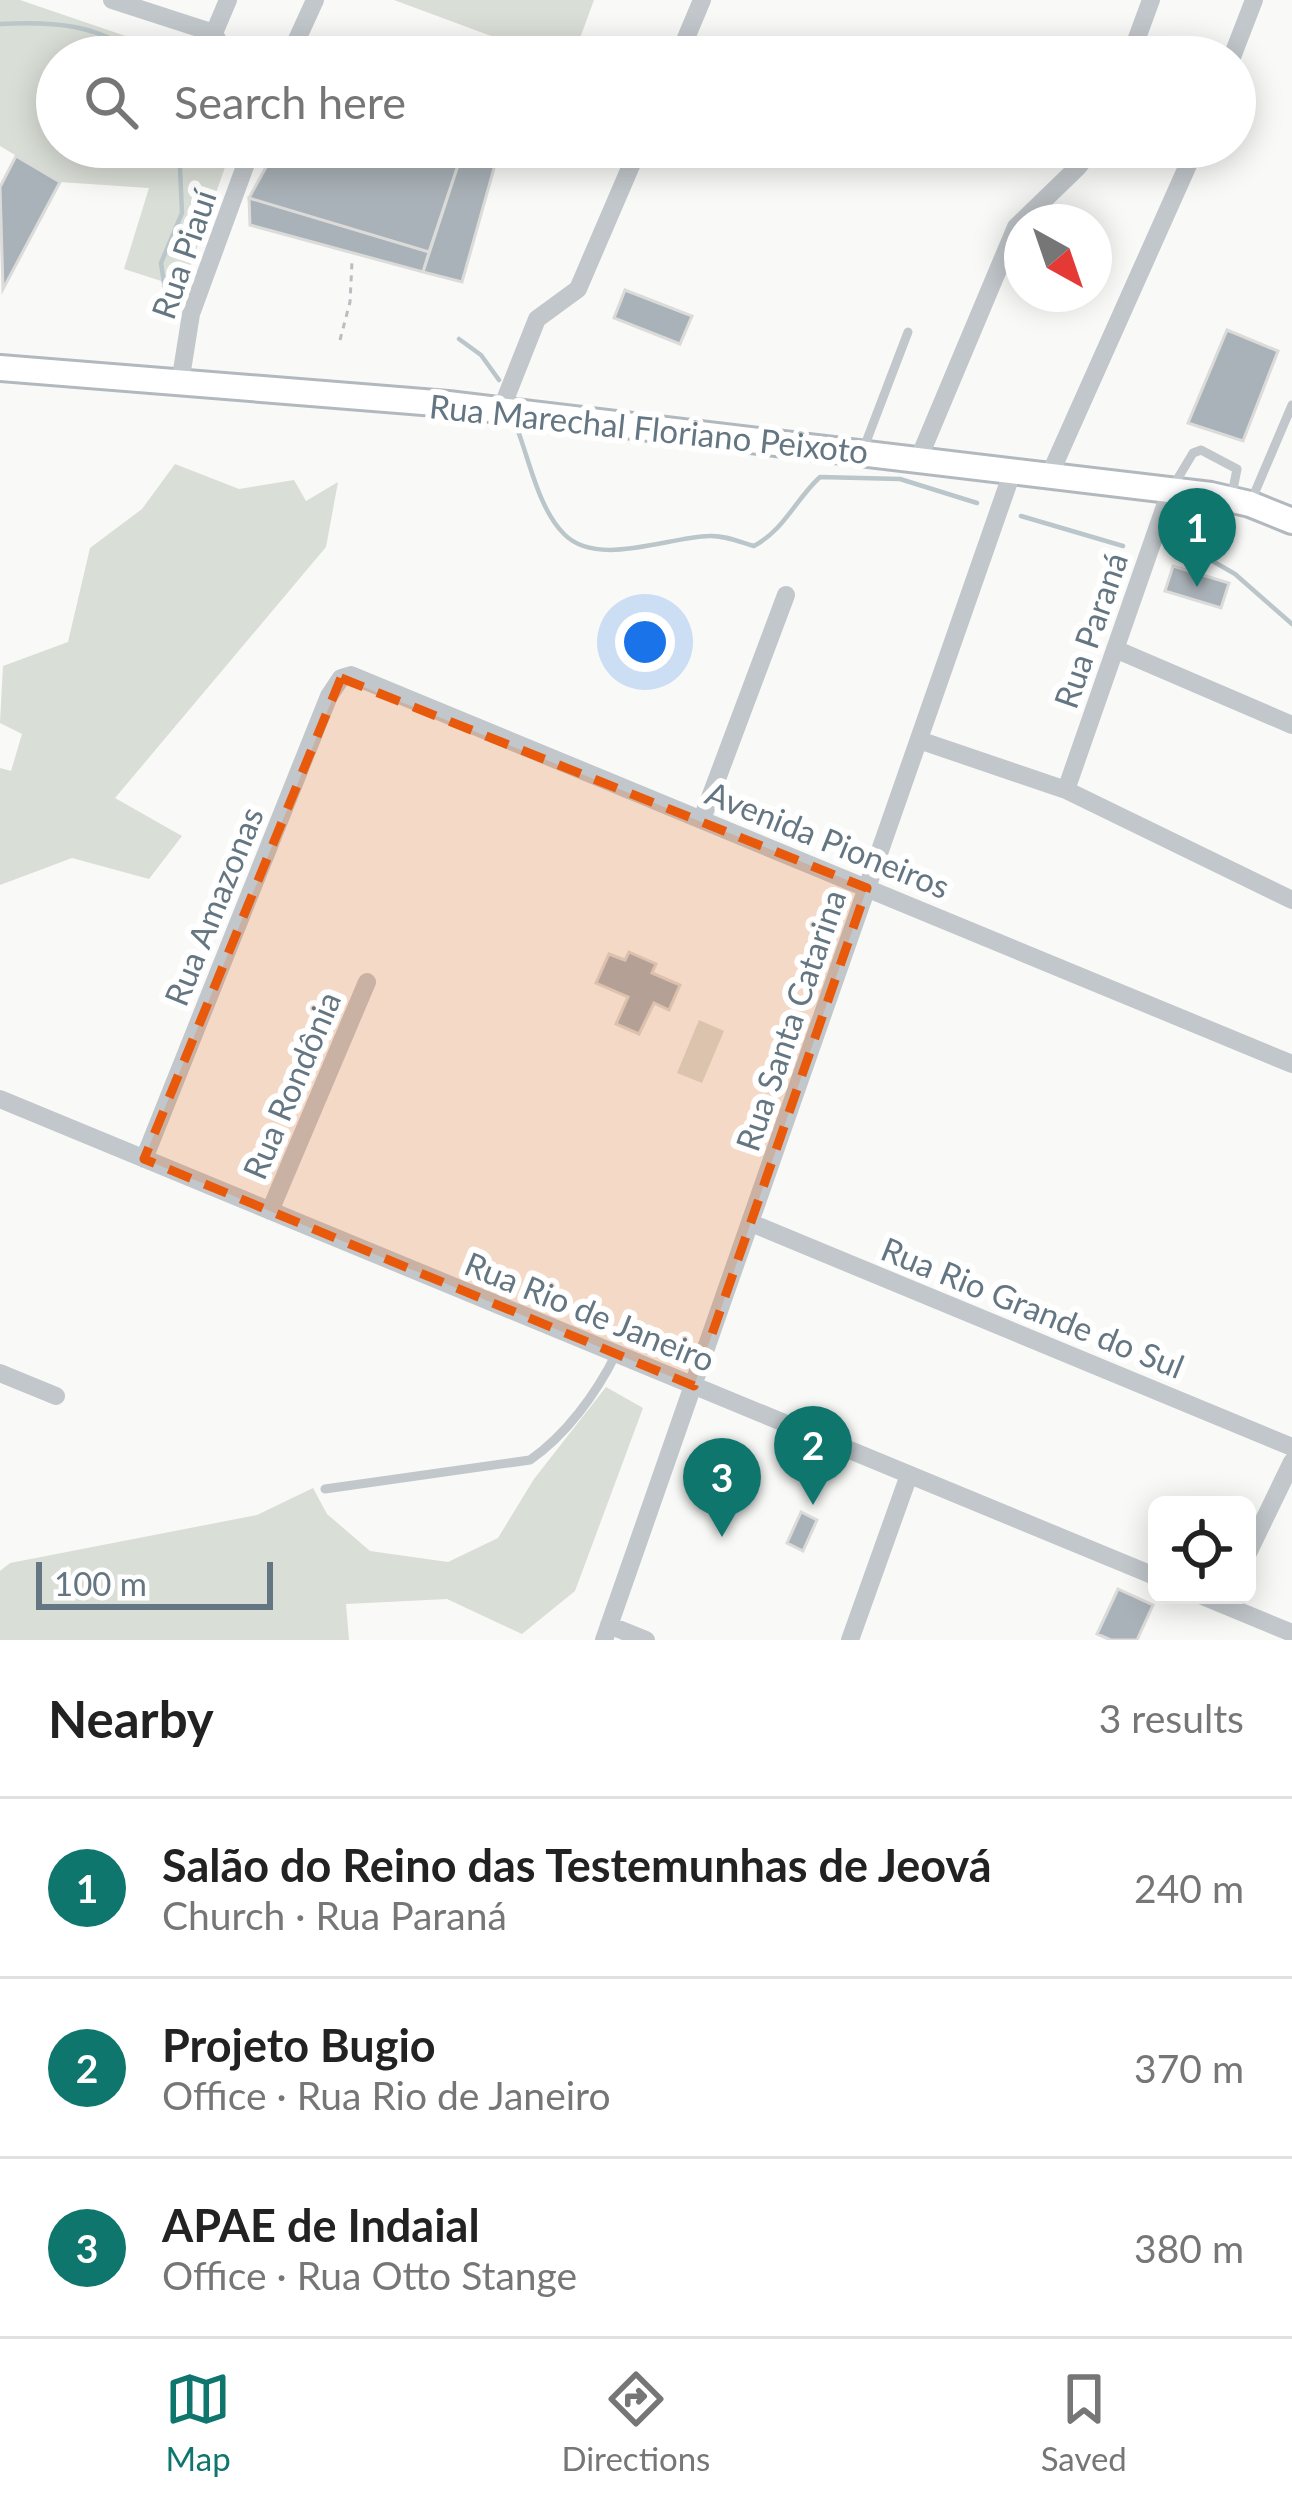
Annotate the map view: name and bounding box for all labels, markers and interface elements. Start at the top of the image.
search box [36,36,1256,168]
icon: search [78,69,144,135]
text: Search here [174,75,406,129]
street label: Rua Piauí [142,183,224,324]
north arrow [1004,204,1112,312]
street label: Rua Marechal Floriano Peixoto [428,385,870,471]
pin: 1 [1158,488,1236,587]
street label: Rua Paraná [1045,547,1135,713]
your location [615,612,675,672]
street label: Avenida Pioneiros [700,772,956,906]
street label: Rua Amazonas [155,801,271,1011]
street label: Rua Santa Catarina [727,884,853,1156]
street label: Rua Rondônia [234,985,348,1185]
street label: Rua Rio Grande do Sul [876,1228,1190,1386]
street label: Rua Rio de Janeiro [459,1243,721,1379]
pin: 2 [774,1406,852,1505]
pin: 3 [683,1438,761,1537]
map controls [1148,1496,1256,1604]
button: locate [1148,1496,1256,1604]
scale bar [36,1556,273,1609]
text: 100 m [54,1563,147,1603]
text: Nearby [48,1688,214,1749]
text: 3 results [1099,1695,1244,1741]
text: Salão do Reino das Testemunhas de Jeová [162,1838,992,1892]
text: 1 [76,1865,98,1911]
text: 240 m [1134,1865,1244,1911]
text: Church · Rua Paraná [162,1892,507,1938]
text: Projeto Bugio [162,2018,436,2072]
text: 2 [76,2045,98,2091]
text: 370 m [1134,2045,1244,2091]
text: Office · Rua Rio de Janeiro [162,2072,611,2118]
text: APAE de Indaial [162,2198,480,2252]
text: 3 [76,2225,98,2271]
text: 380 m [1134,2225,1244,2271]
text: Office · Rua Otto Stange [162,2252,577,2298]
tab: Map [165,2366,231,2478]
tab: Directions [561,2366,710,2478]
tab: Saved [1041,2366,1127,2478]

